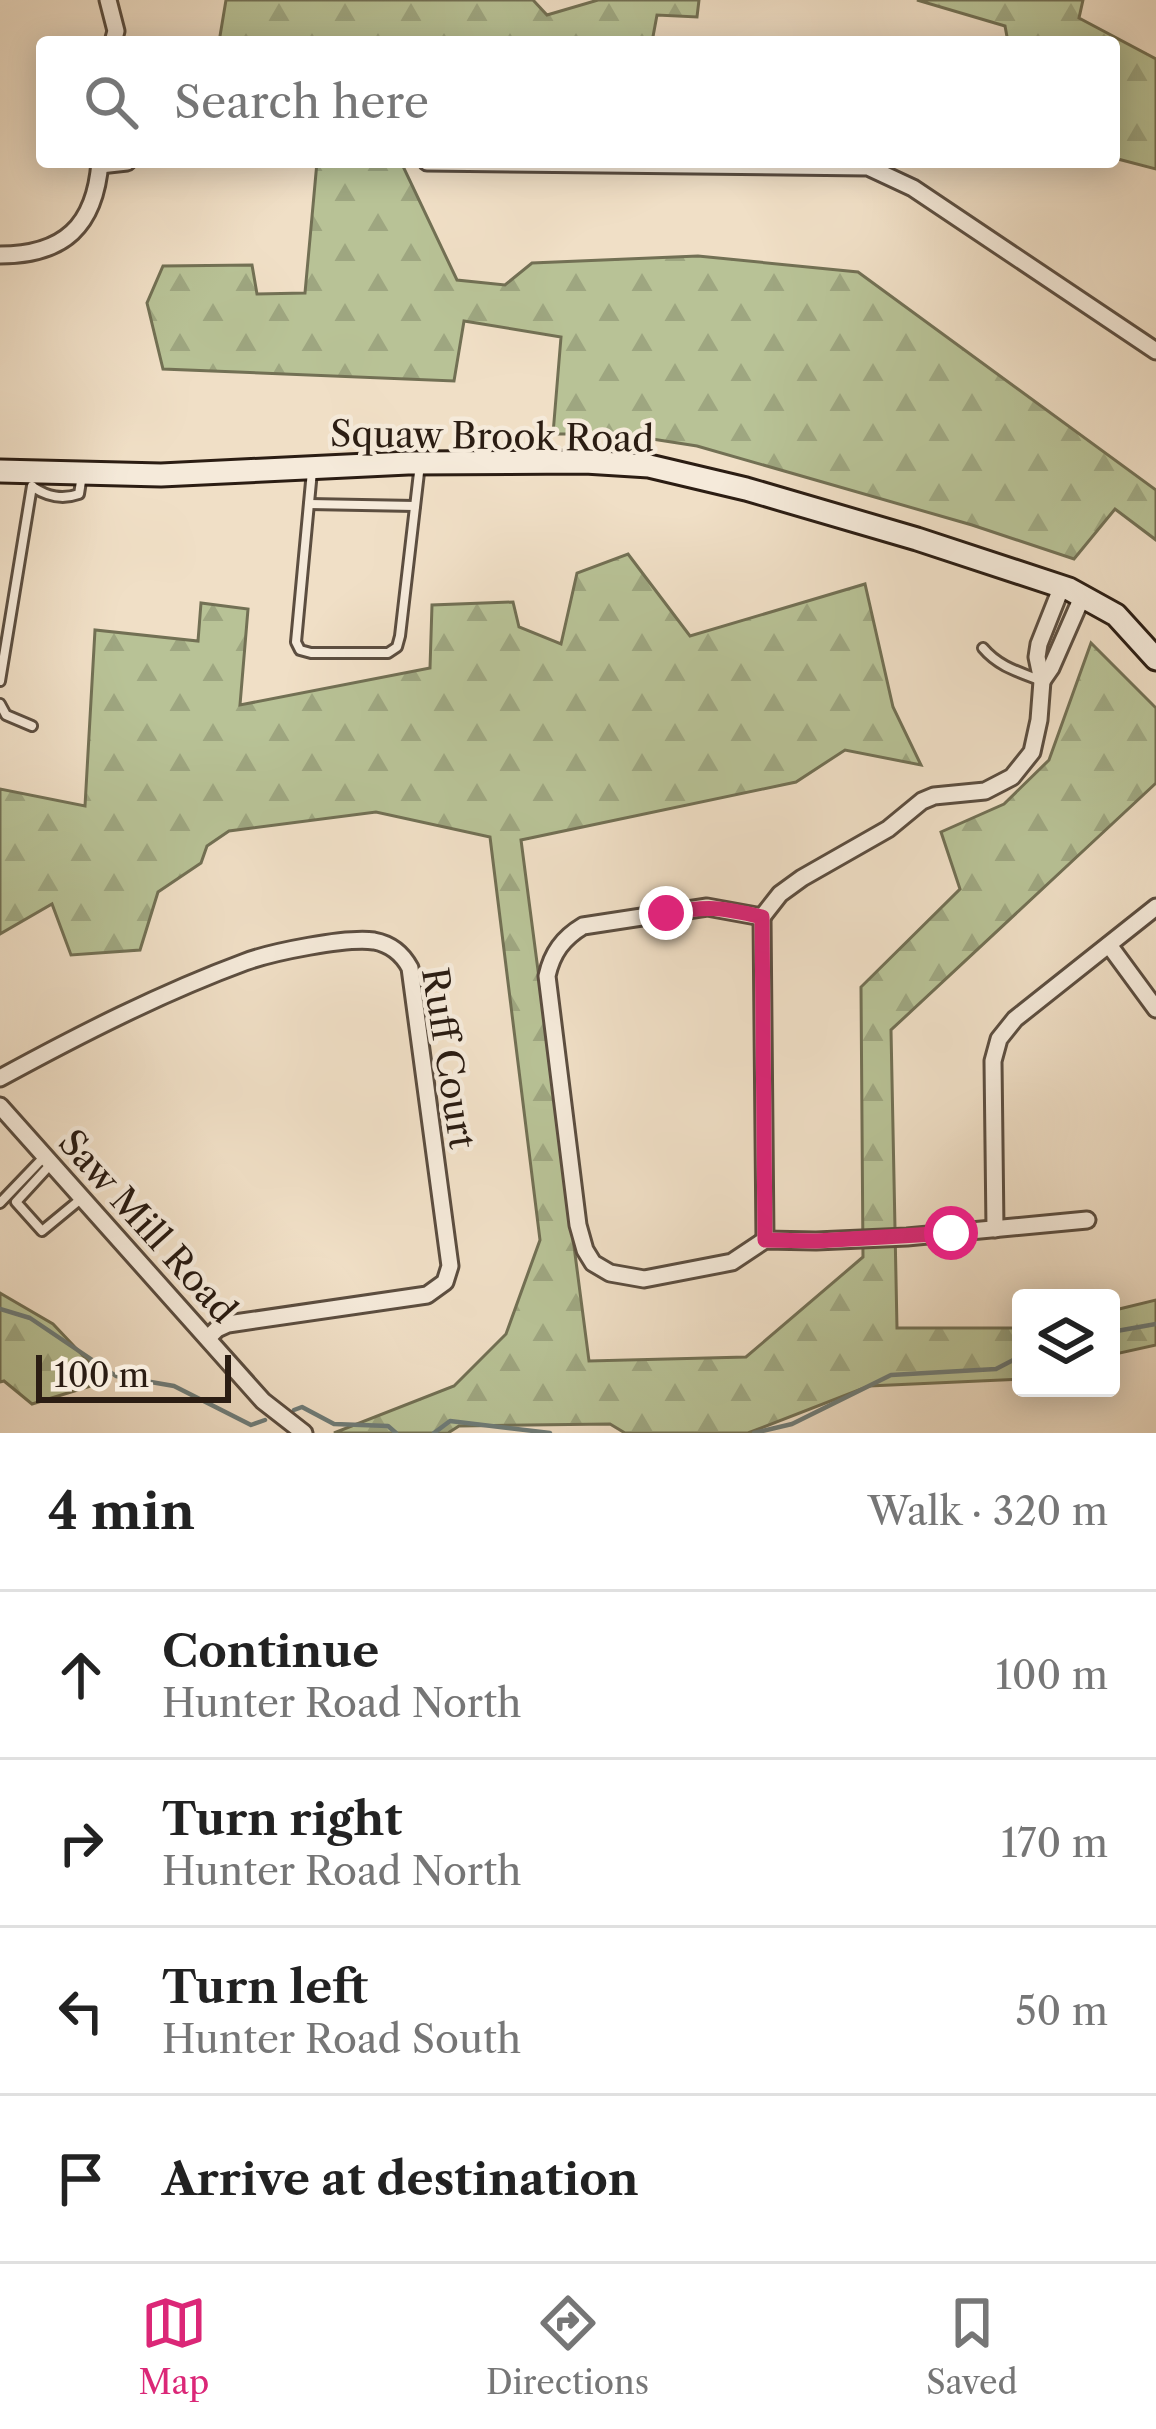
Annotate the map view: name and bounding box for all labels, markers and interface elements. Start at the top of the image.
search box [36,36,1120,168]
icon: search [78,69,144,135]
text: Search here [174,74,429,130]
street label: Squaw Brook Road [329,411,655,461]
route end [639,886,693,940]
street label: Ruff Court [413,964,485,1152]
street label: Saw Mill Road [50,1120,246,1332]
route start [924,1206,978,1260]
map controls [1012,1289,1120,1397]
button: layers [1012,1289,1120,1397]
scale bar [36,1349,231,1402]
text: 100 m [54,1355,149,1396]
text: 4 min [48,1480,195,1542]
text: Walk · 320 m [868,1487,1108,1535]
text: Continue [162,1623,379,1679]
icon: ahead [48,1642,114,1708]
text: 100 m [995,1651,1108,1699]
text: Hunter Road North [162,1679,521,1727]
text: Turn right [162,1791,402,1847]
icon: right [48,1810,114,1876]
text: 170 m [1001,1819,1108,1867]
text: Hunter Road North [162,1847,521,1895]
text: Turn left [162,1959,368,2015]
icon: left [48,1978,114,2044]
text: 50 m [1015,1987,1108,2035]
text: Hunter Road South [162,2015,521,2063]
icon: arrive [48,2146,114,2212]
text: Arrive at destination [162,2151,639,2207]
tab: Map [138,2290,209,2403]
tab: Directions [486,2290,649,2403]
tab: Saved [926,2290,1018,2403]

